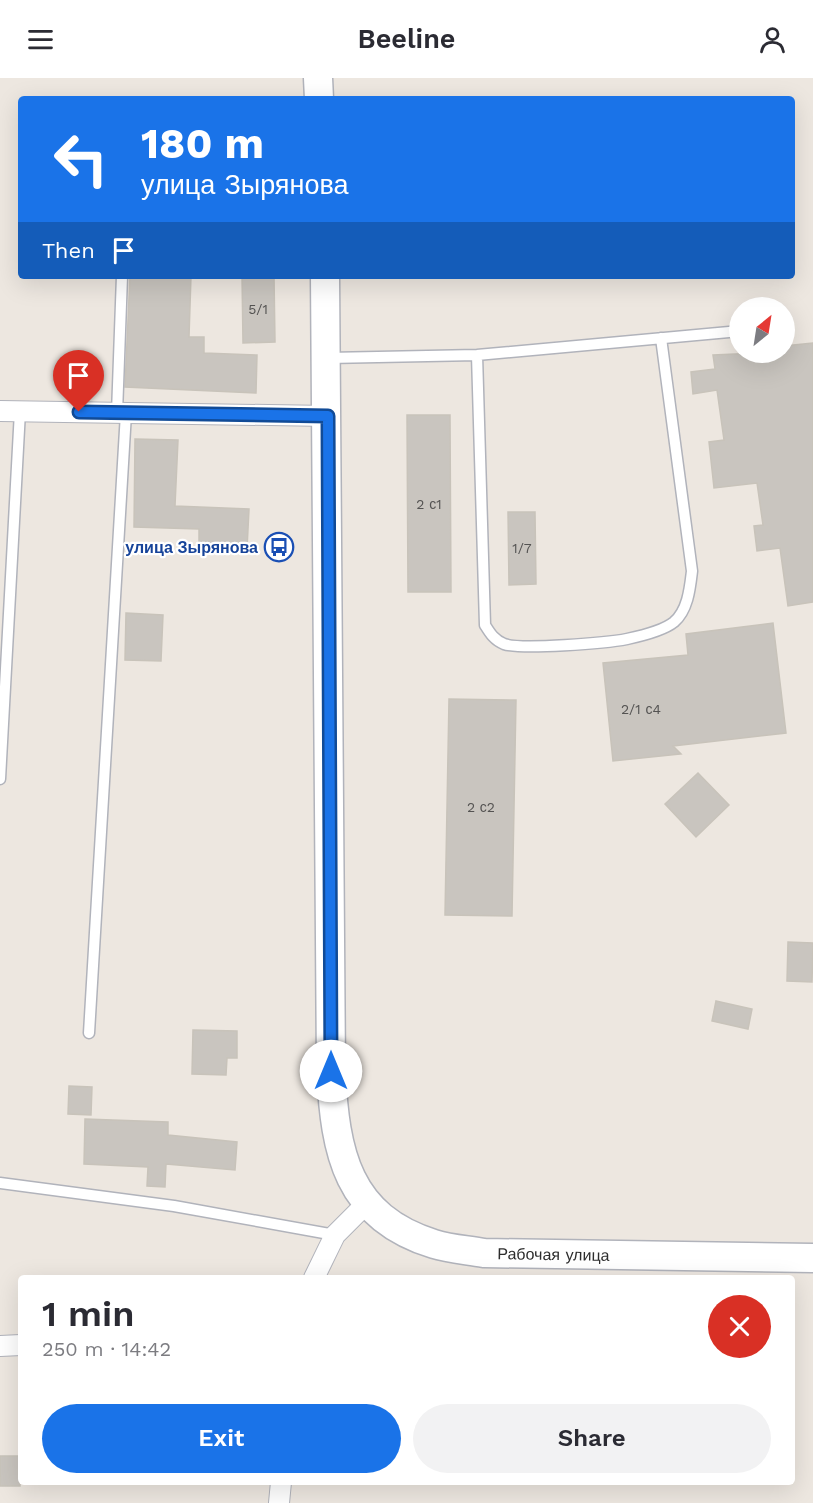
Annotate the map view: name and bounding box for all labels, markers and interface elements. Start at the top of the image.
icon: menu [24,23,57,56]
text: Beeline [358,23,455,55]
icon: person [756,23,789,56]
text: 180 m [141,119,264,168]
icon: left [42,120,120,198]
text: улица Зырянова [141,169,348,201]
icon: arrive [107,234,140,267]
text: Then [42,238,95,263]
north arrow [729,297,795,363]
map controls [729,297,795,363]
house number: 5/1 [248,301,268,317]
pin [53,350,104,412]
icon: arrive [62,359,95,392]
house number: 2 с1 [416,496,442,512]
bus stop icon: улица Зырянова [263,531,295,563]
place label: улица Зырянова [125,538,258,557]
house number: 1/7 [512,540,532,556]
house number: 2/1 с4 [621,701,661,717]
house number: 2 с2 [467,799,495,815]
position arrow [299,1039,363,1103]
street label: Рабочая улица [497,1244,610,1265]
text: 1 min [42,1293,134,1335]
button: close [708,1295,771,1358]
text: 250 m · 14:42 [42,1337,171,1361]
button: Exit [42,1404,401,1473]
button: Share [413,1404,771,1473]

